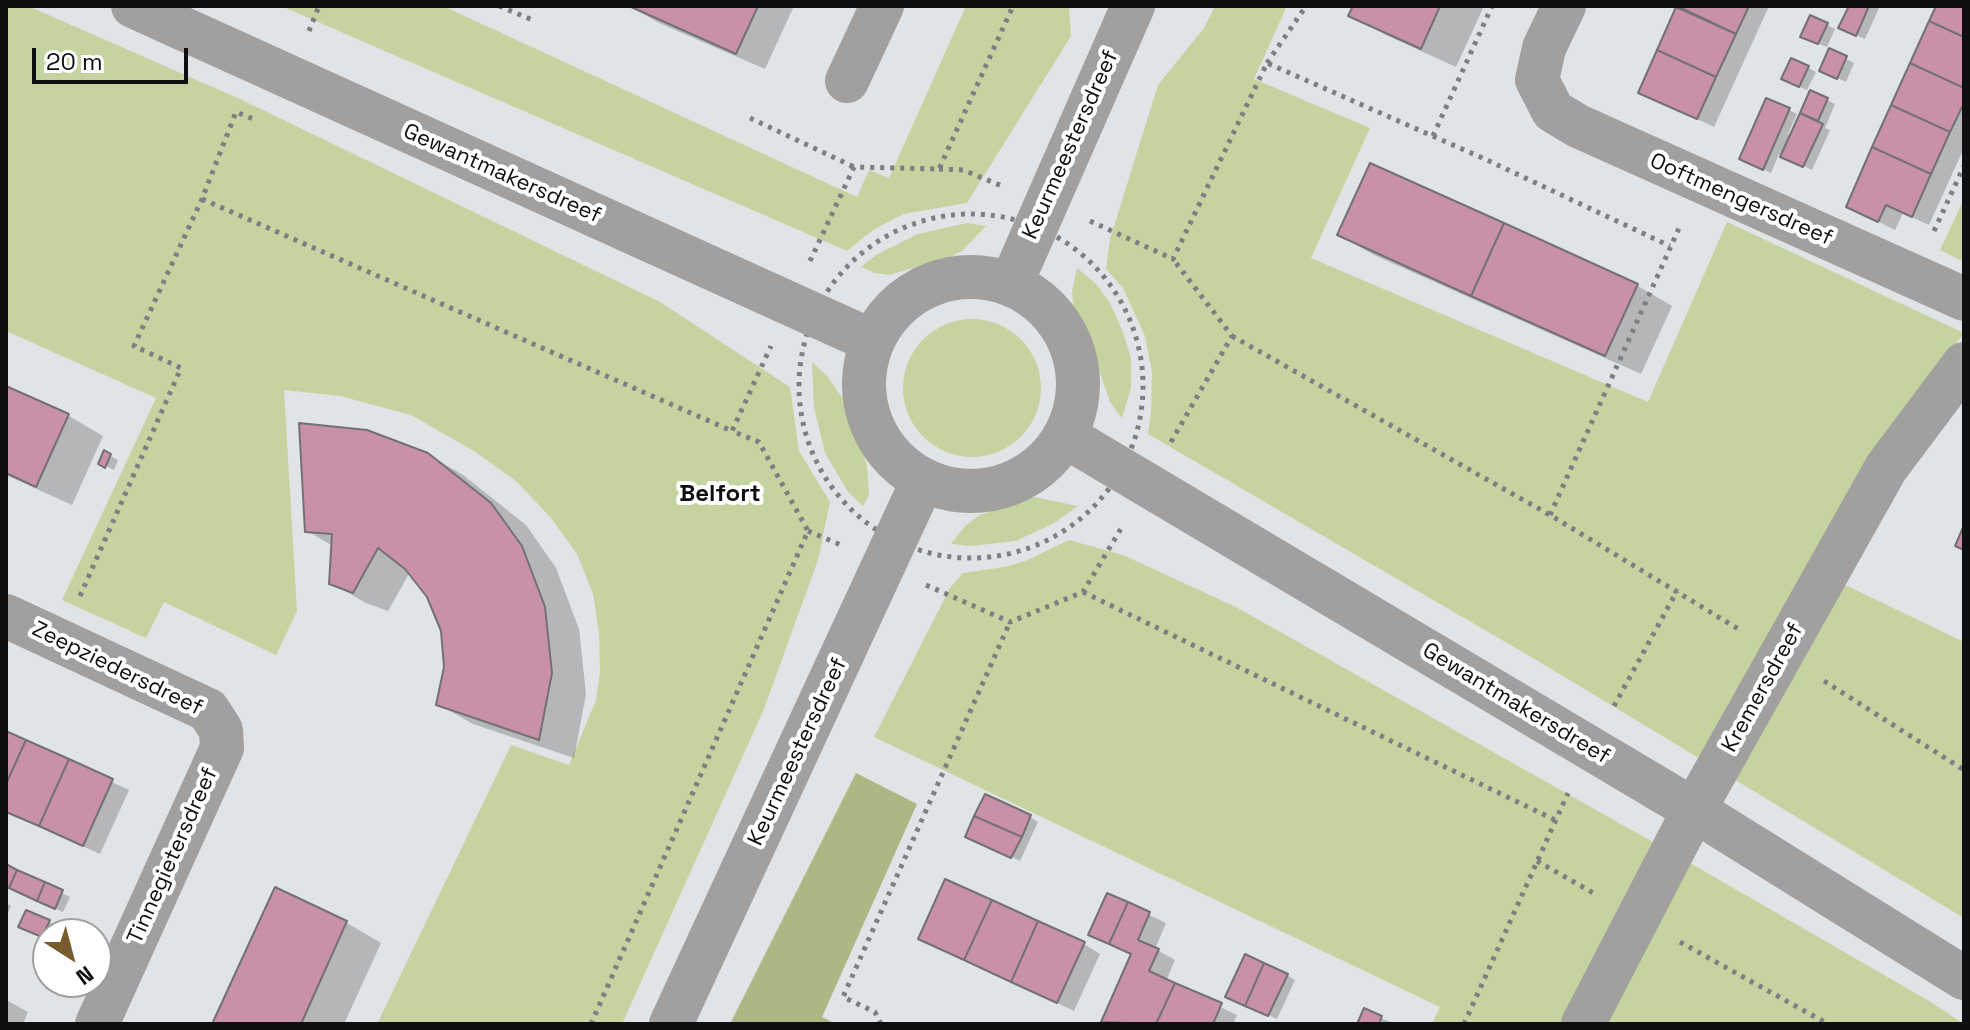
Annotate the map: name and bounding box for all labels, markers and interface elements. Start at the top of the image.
scale bar [36,32,192,82]
text: 20 m [46,46,103,77]
street label: Keurmeestersdreef [1017,46,1125,244]
street label: Gewantmakersdreef [399,118,605,230]
street label: Ooftmengersdreef [1646,148,1836,252]
district label: Belfort [679,480,761,508]
street label: Zeepziedersdreef [27,616,207,722]
street label: Kremersdreef [1717,619,1809,757]
street label: Gewantmakersdreef [1418,638,1614,770]
street label: Keurmeestersdreef [743,654,853,850]
street label: Tinnegietersdreef [122,764,224,948]
north arrow [32,918,112,998]
text: N [71,960,99,991]

